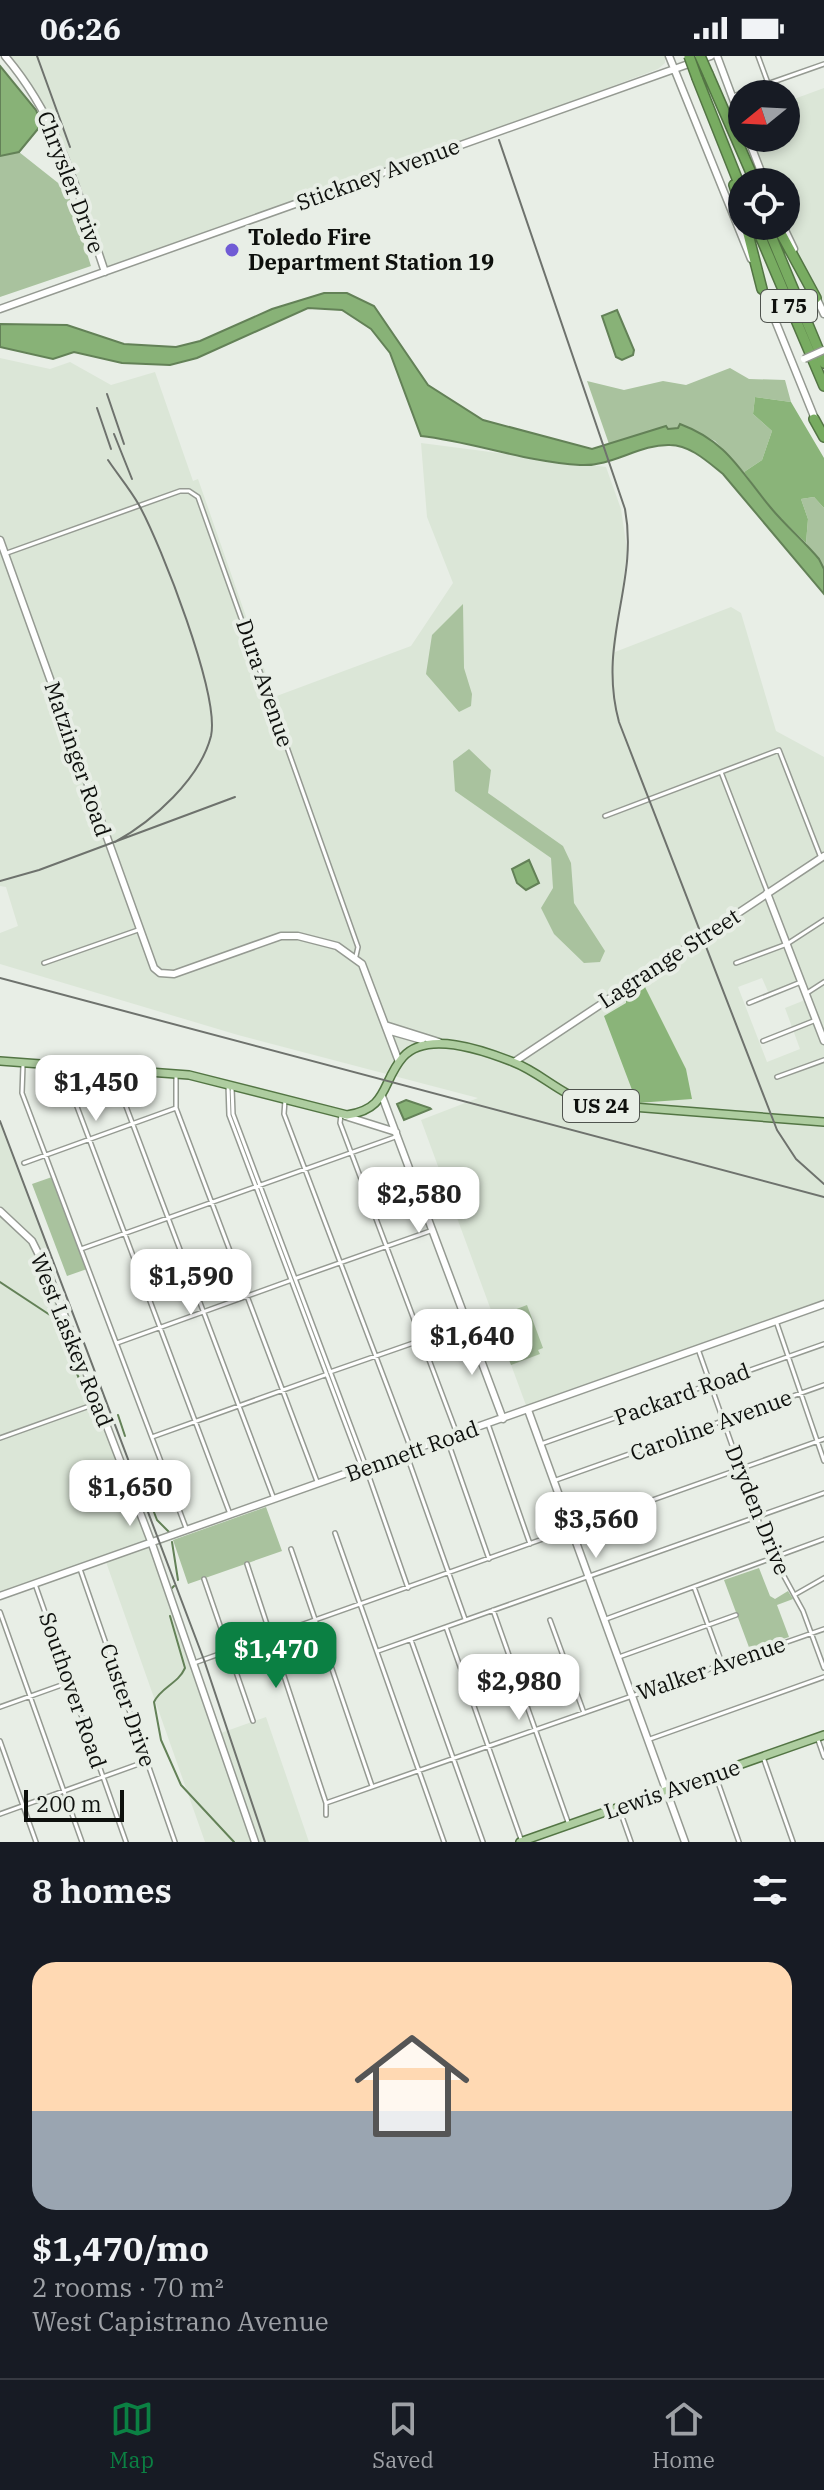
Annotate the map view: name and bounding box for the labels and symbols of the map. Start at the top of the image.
north arrow [728,80,800,152]
street label: Chrysler Drive [31,107,112,257]
street label: Stickney Avenue [292,131,463,217]
place label: Toledo Fire Department Station 19 [248,222,494,276]
marker: Toledo Fire Department Station 19 [223,241,241,259]
road number: I 75 [761,290,817,322]
street label: Dura Avenue [230,615,301,751]
street label: Matzinger Road [38,678,119,840]
street label: Lagrange Street [592,901,745,1014]
pin: $1,450 [31,1055,161,1123]
road number: US 24 [563,1090,639,1122]
pin: $2,580 [354,1167,484,1235]
street label: West Laskey Road [24,1249,121,1431]
pin: $1,590 [126,1249,256,1317]
pin: $1,640 [407,1309,537,1377]
street label: Packard Road [610,1356,754,1431]
street label: Caroline Avenue [626,1382,796,1467]
street label: Bennett Road [341,1413,482,1488]
street label: Dryden Drive [719,1441,798,1579]
pin: $1,650 [65,1460,195,1528]
pin: $3,560 [531,1492,661,1560]
street label: Southover Road [33,1608,114,1772]
pin: $1,470 [211,1622,341,1690]
street label: Walker Avenue [633,1629,789,1706]
street label: Custer Drive [94,1639,163,1770]
pin: $2,980 [454,1654,584,1722]
street label: Lewis Avenue [600,1752,744,1825]
scale bar [24,1786,124,1822]

